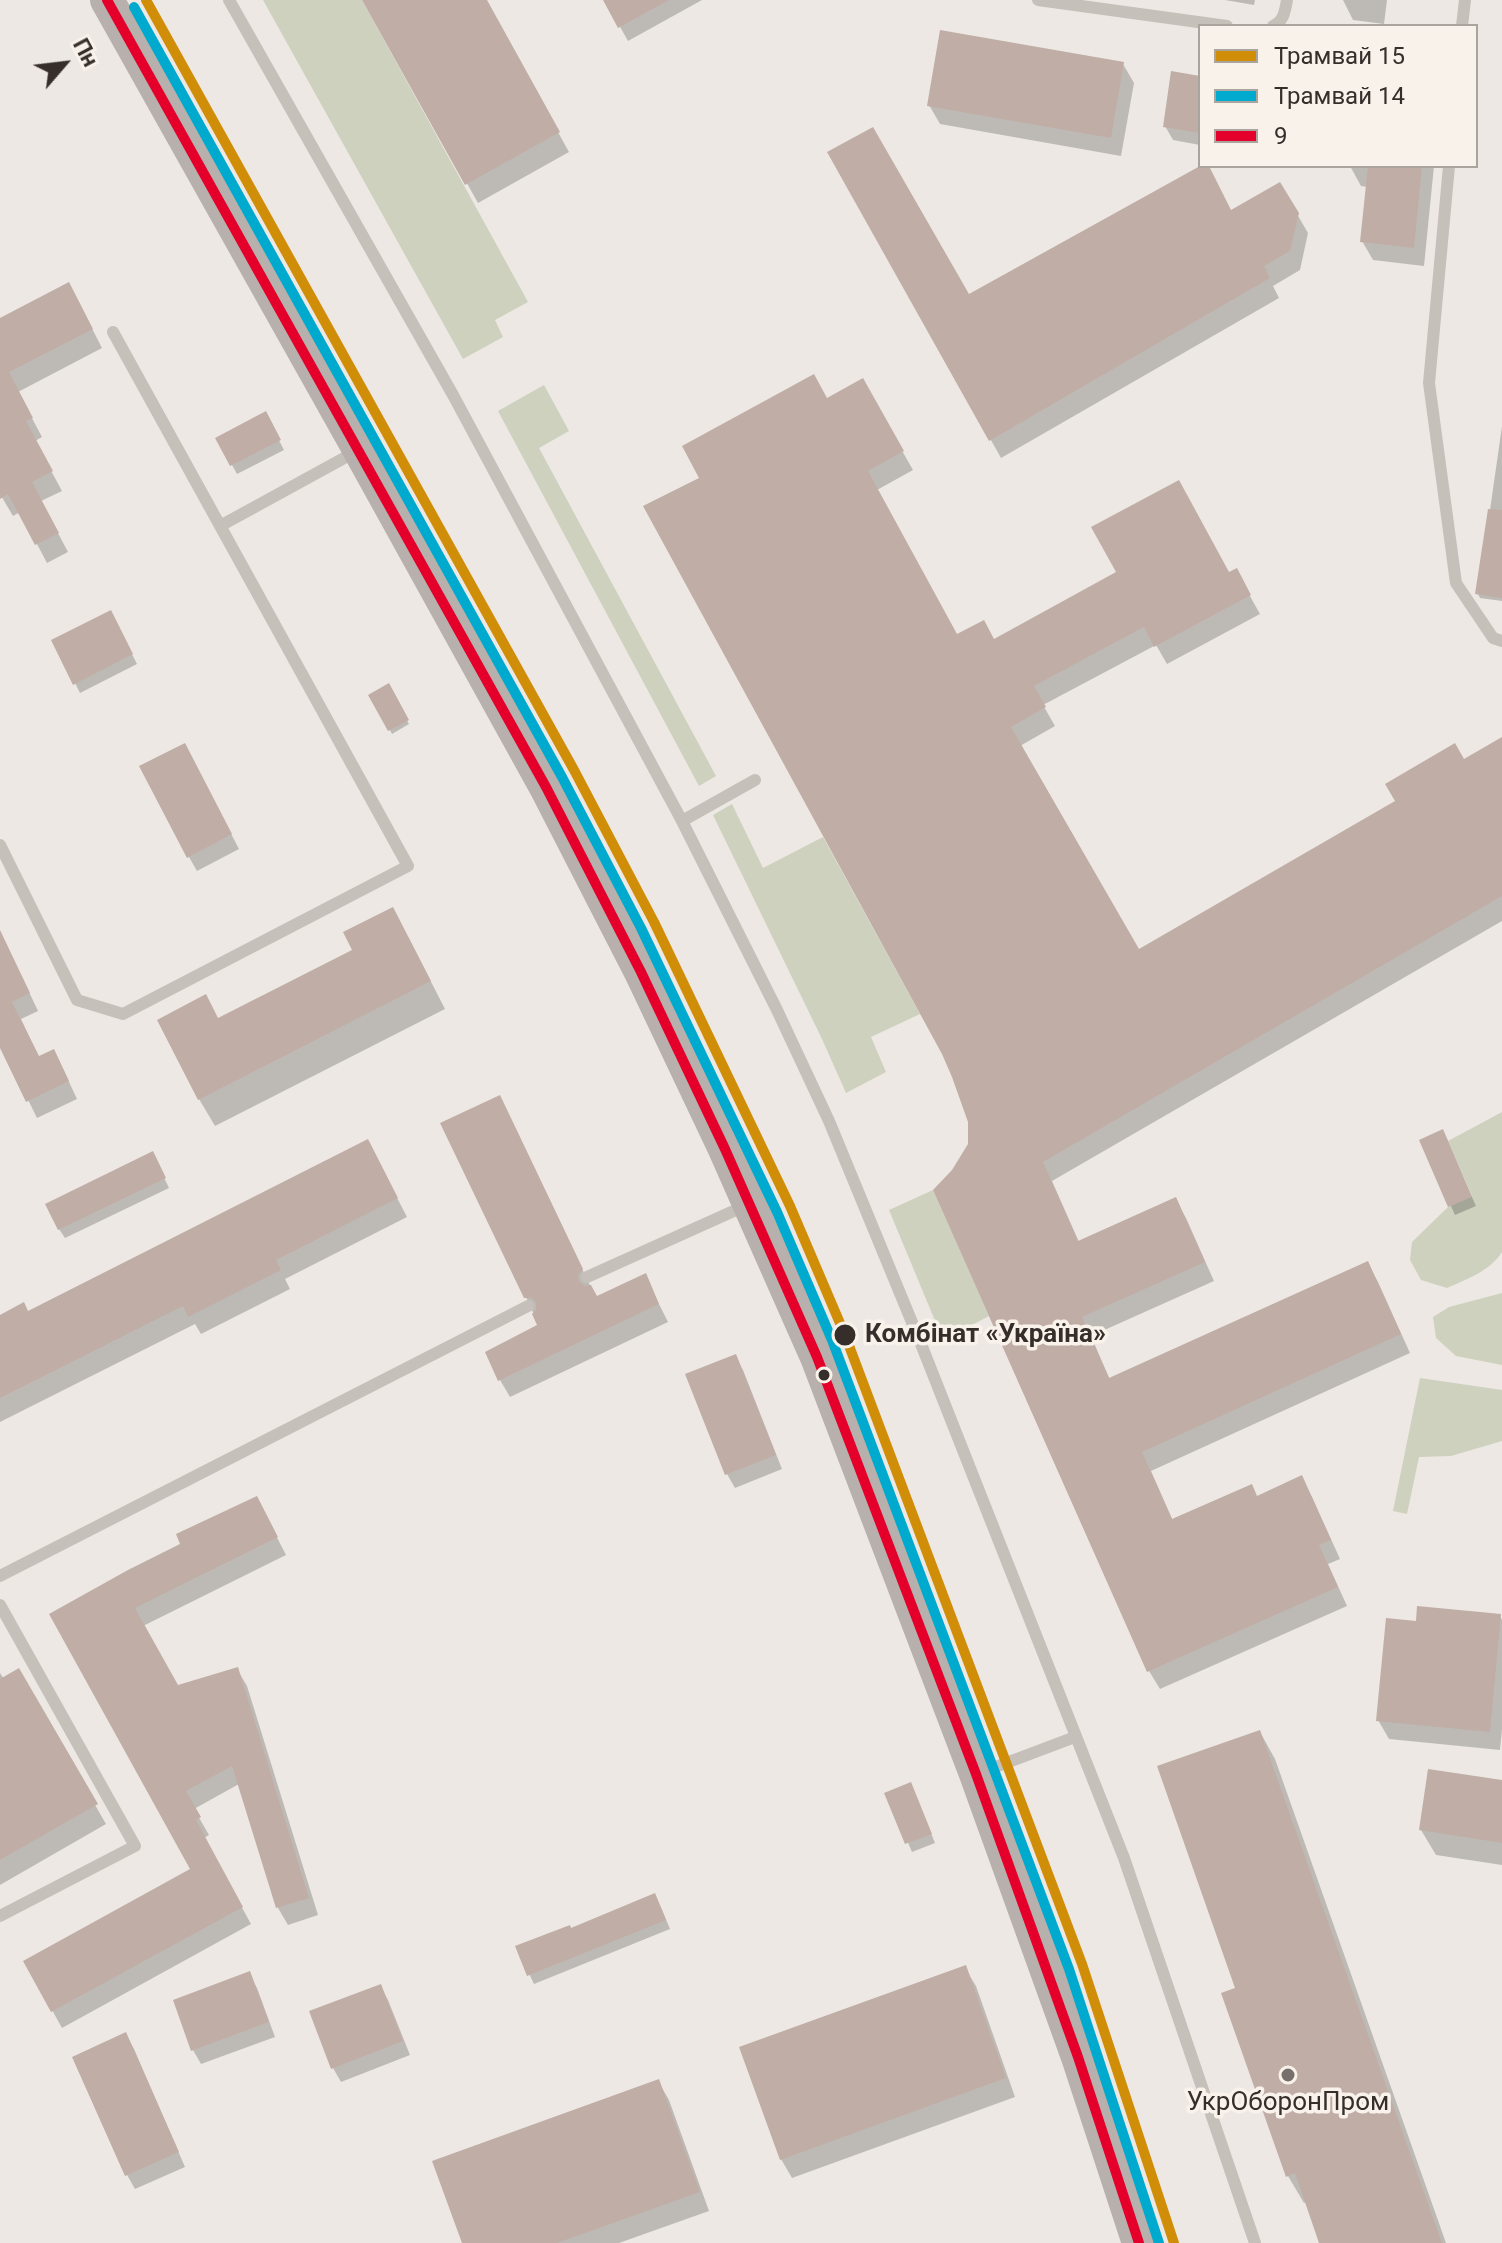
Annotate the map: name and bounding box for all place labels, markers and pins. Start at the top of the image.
place label: Комбінат «Україна» [865,1319,1106,1351]
marker: Комбінат «Україна» [832,1322,858,1348]
unlabelled marker [816,1367,832,1383]
marker: УкрОборонПром [1279,2066,1297,2084]
place label: УкрОборонПром [1187,2087,1389,2119]

